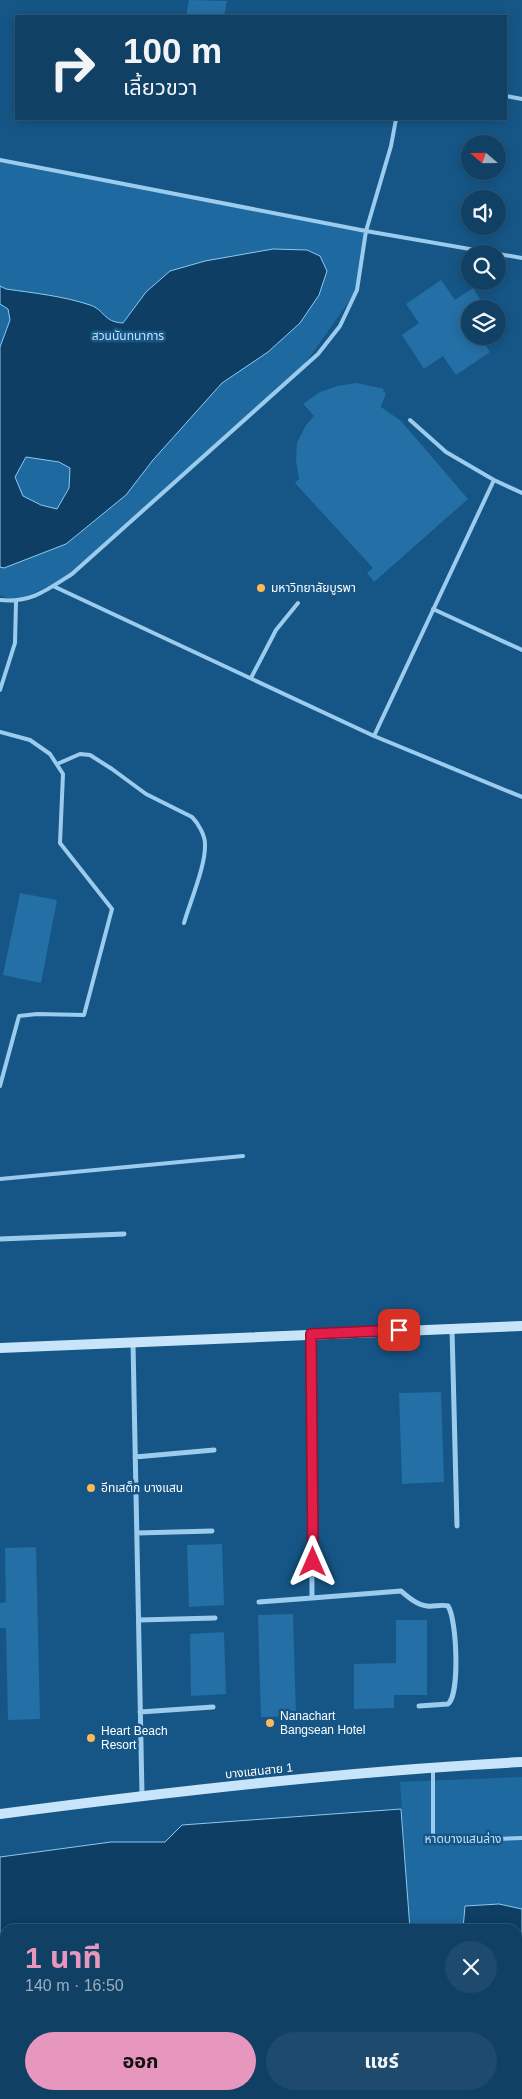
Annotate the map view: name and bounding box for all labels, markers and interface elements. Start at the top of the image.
text: 100 m [123,31,222,70]
icon: right [40,35,105,100]
text: เลี้ยวขวา [123,75,198,100]
north arrow [461,135,506,180]
map controls [461,135,506,345]
button: sound [461,190,506,235]
button: search [461,245,506,290]
button: layers [461,300,506,345]
park label: สวนนันทนาการ [92,329,164,343]
place label: มหาวิทยาลัยบูรพา [271,581,356,595]
marker: มหาวิทยาลัยบูรพา [255,582,267,594]
pin [378,1309,420,1351]
icon: arrive [385,1316,413,1344]
place label: อีทเสต็ก บางแสน [101,1481,183,1495]
marker: อีทเสต็ก บางแสน [85,1482,97,1494]
position arrow [286,1535,338,1587]
place label: Nanachart Bangsean Hotel [280,1709,365,1737]
marker: Nanachart Bangsean Hotel [264,1717,276,1729]
place label: Heart Beach Resort [101,1724,168,1752]
marker: Heart Beach Resort [85,1732,97,1744]
street label: บางแสนสาย 1 [224,1760,294,1782]
park label: หาดบางแสนล่าง [425,1832,501,1846]
text: 1 นาที [25,1941,102,1974]
button: close [445,1941,497,1993]
text: 140 m · 16:50 [25,1977,124,1994]
button: ออก [25,2032,256,2090]
button: แชร์ [266,2032,497,2090]

